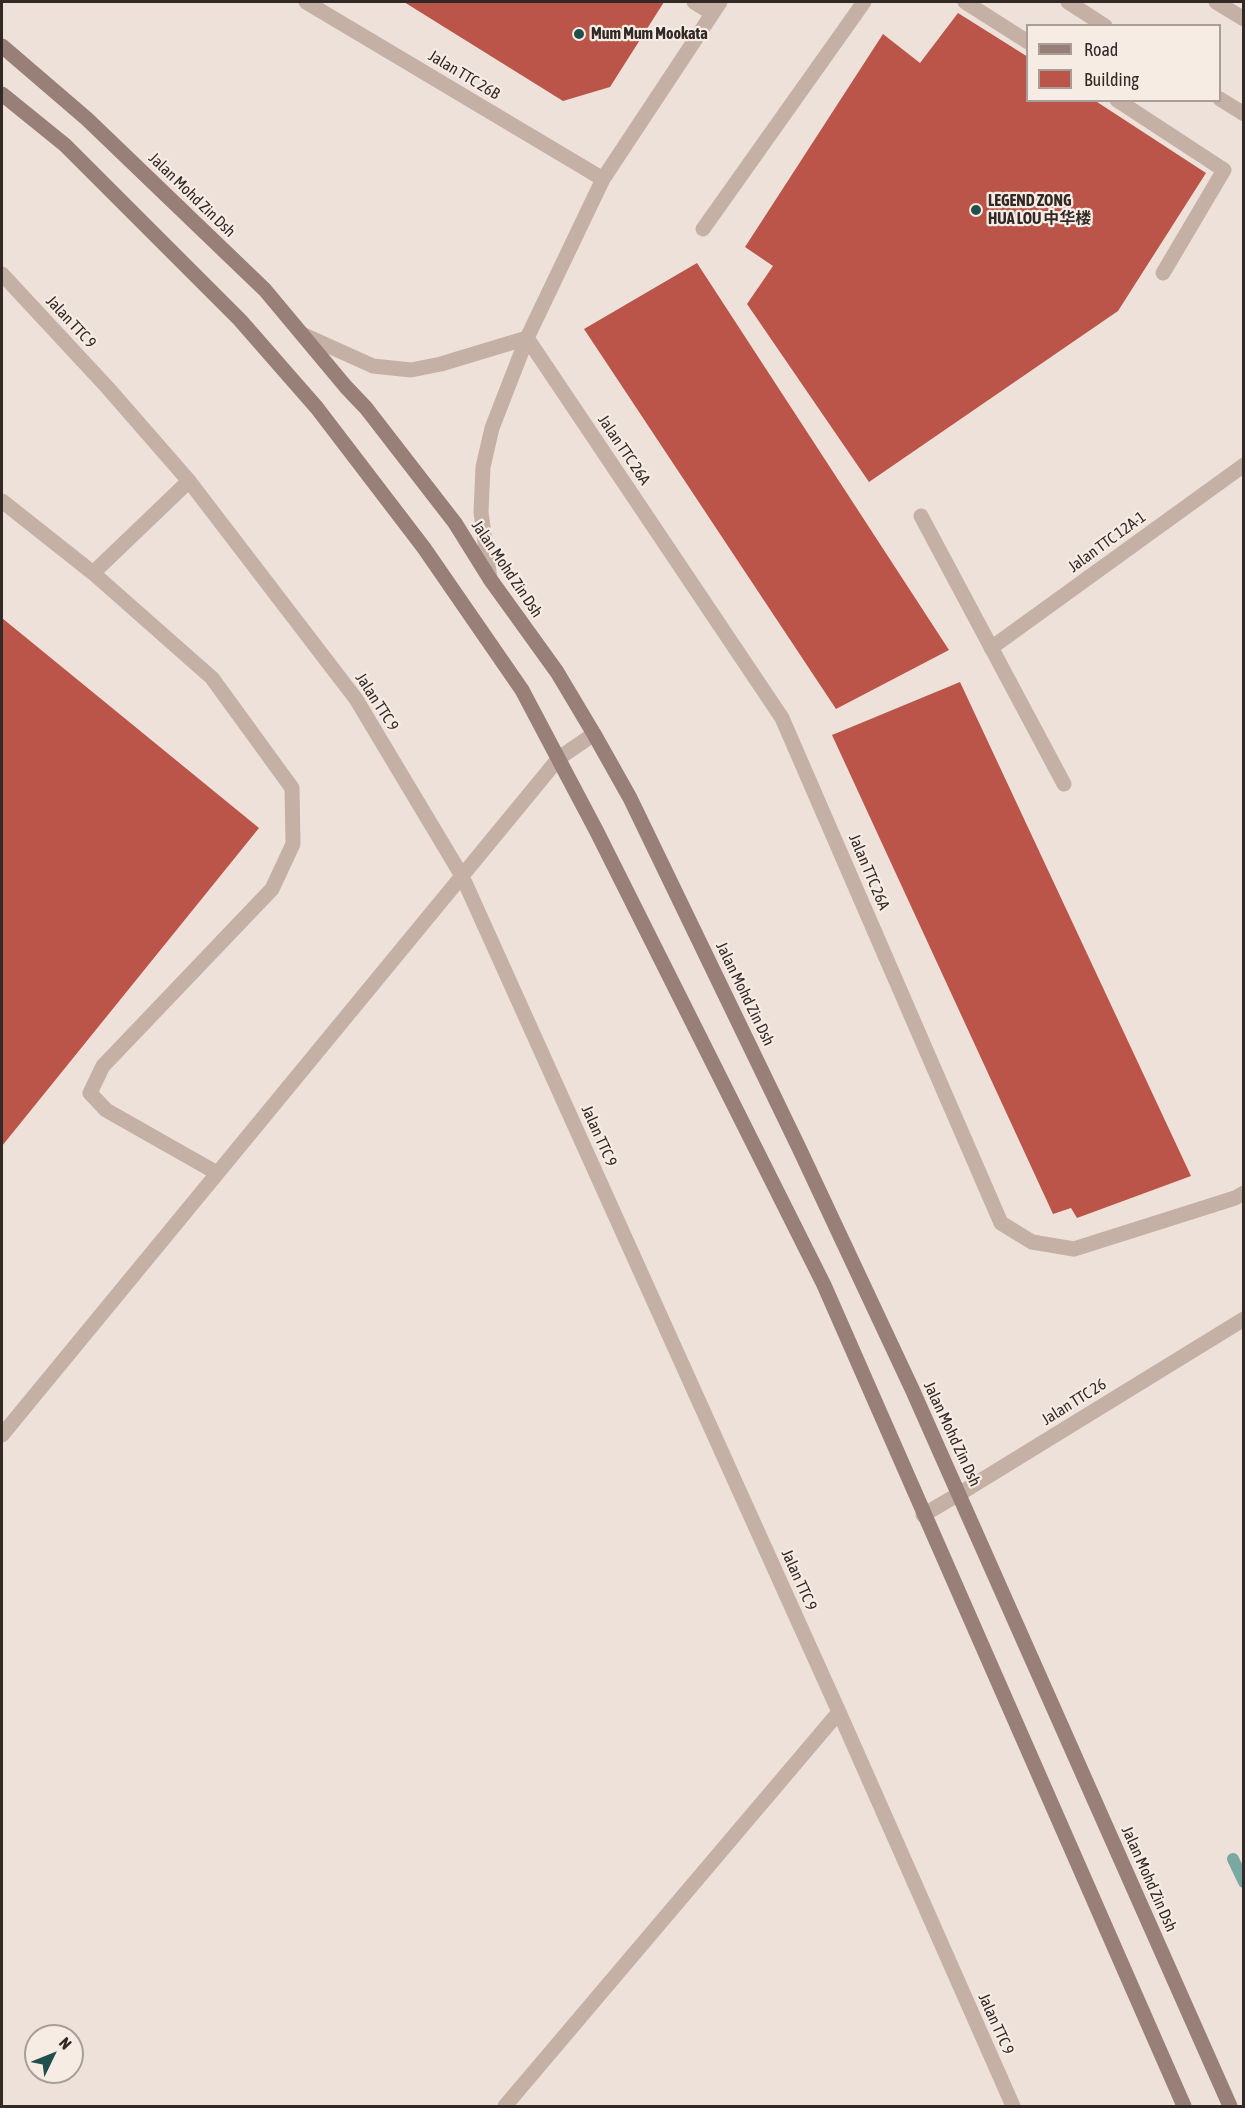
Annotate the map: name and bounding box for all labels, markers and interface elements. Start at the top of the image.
place label: Mum Mum Mookata [591,24,708,44]
legend [1026,24,1221,102]
marker: Mum Mum Mookata [572,27,586,41]
text: Road [1084,39,1118,60]
street label: Jalan TTC 26B [425,46,503,104]
text: Building [1084,69,1139,90]
street label: Jalan Mohd Zin Dsh [145,149,239,241]
place label: LEGEND ZONG HUA LOU 中华楼 [988,191,1092,229]
marker: LEGEND ZONG HUA LOU 中华楼 [969,203,983,217]
street label: Jalan TTC 9 [42,292,100,352]
street label: Jalan TTC 26A [594,411,654,489]
street label: Jalan TTC 12A-1 [1065,508,1149,576]
street label: Jalan Mohd Zin Dsh [467,517,547,621]
street label: Jalan TTC 9 [351,670,403,734]
street label: Jalan TTC 26A [844,831,894,913]
street label: Jalan Mohd Zin Dsh [712,939,778,1049]
street label: Jalan TTC 9 [577,1102,621,1170]
street label: Jalan TTC 26 [1038,1375,1110,1429]
street label: Jalan Mohd Zin Dsh [919,1379,985,1489]
street label: Jalan TTC 9 [777,1546,821,1614]
street label: Jalan Mohd Zin Dsh [1117,1823,1181,1935]
street label: Jalan TTC 9 [974,1990,1018,2058]
north arrow [24,2024,84,2084]
text: N [56,2033,76,2053]

